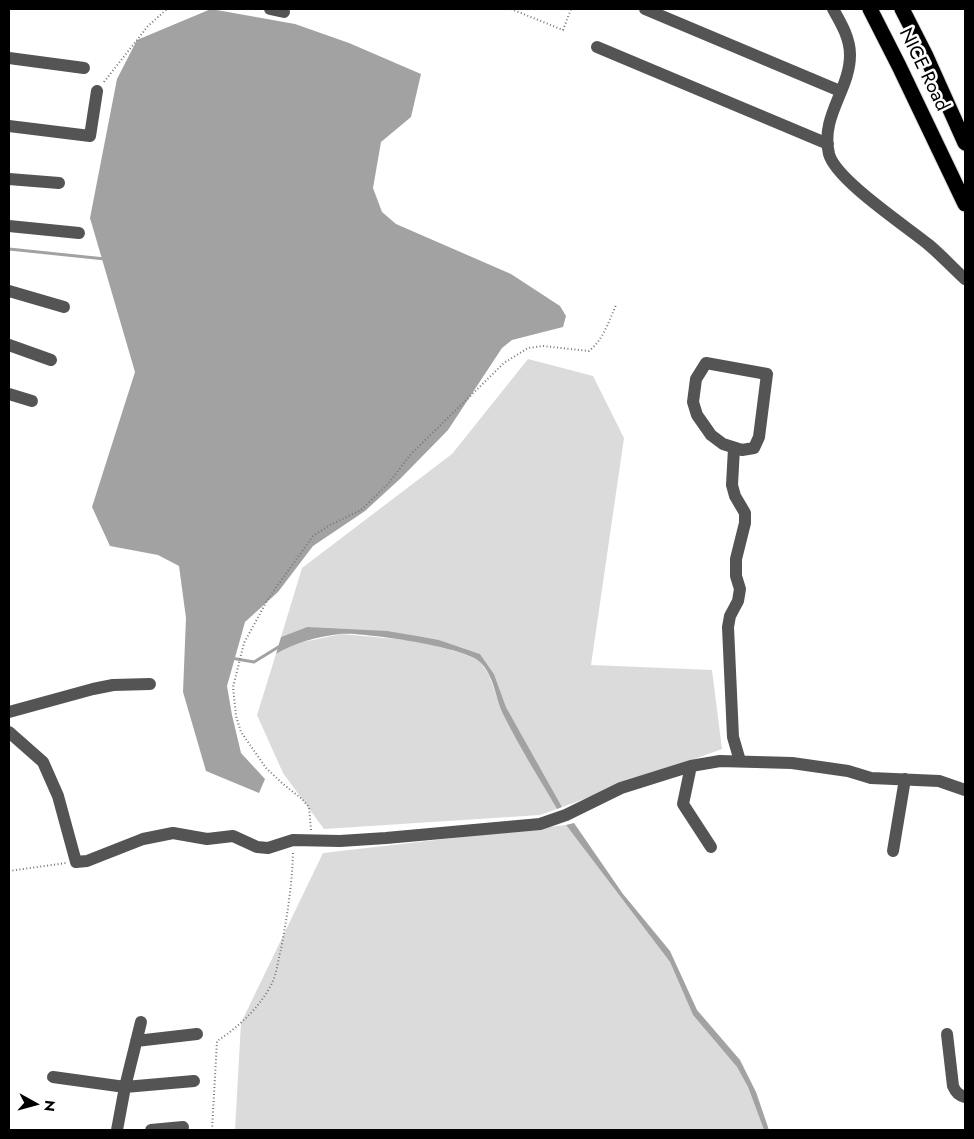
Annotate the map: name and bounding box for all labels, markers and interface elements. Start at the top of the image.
street label: NICE Road [893,25,953,115]
north arrow [10,1079,60,1129]
text: N [39,1099,60,1113]

